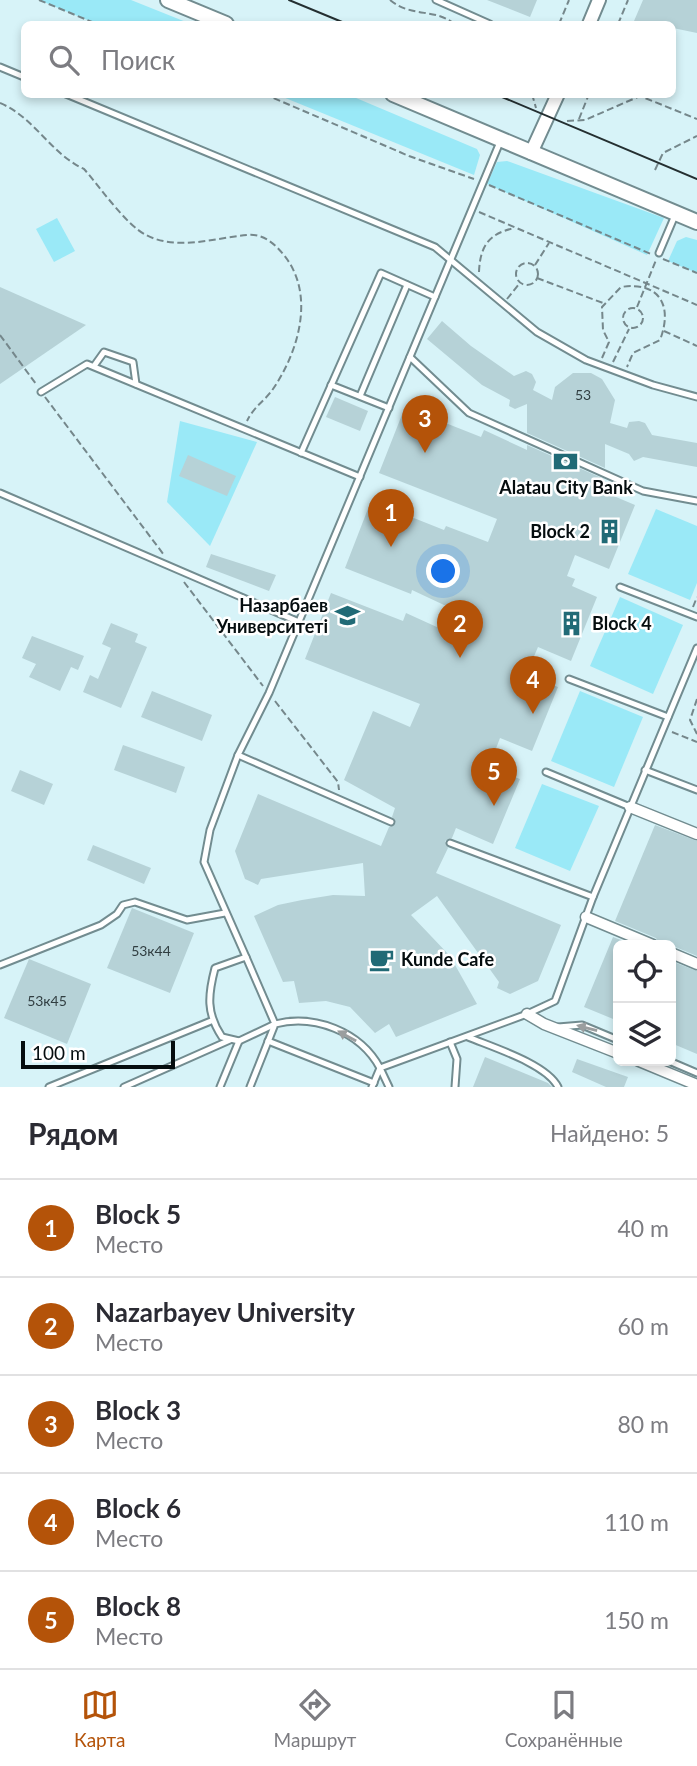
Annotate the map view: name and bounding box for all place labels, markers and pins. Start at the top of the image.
pin: 3 [402,395,448,453]
bank icon: Alatau City Bank [552,447,580,475]
place label: Alatau City Bank [498,476,633,498]
pin: 1 [368,489,414,547]
building icon: Block 2 [596,518,624,546]
place label: Block 2 [530,520,590,542]
place label: Назарбаев Университеті [216,594,328,637]
pin: 2 [437,600,483,658]
school or university icon: Назарбаев Университеті [334,602,362,630]
building icon: Block 4 [558,610,586,638]
place label: Block 4 [592,612,652,634]
pin: 4 [510,656,556,714]
pin: 5 [471,748,517,806]
cafe icon: Kunde Cafe [367,946,395,974]
place label: Kunde Cafe [401,948,494,970]

